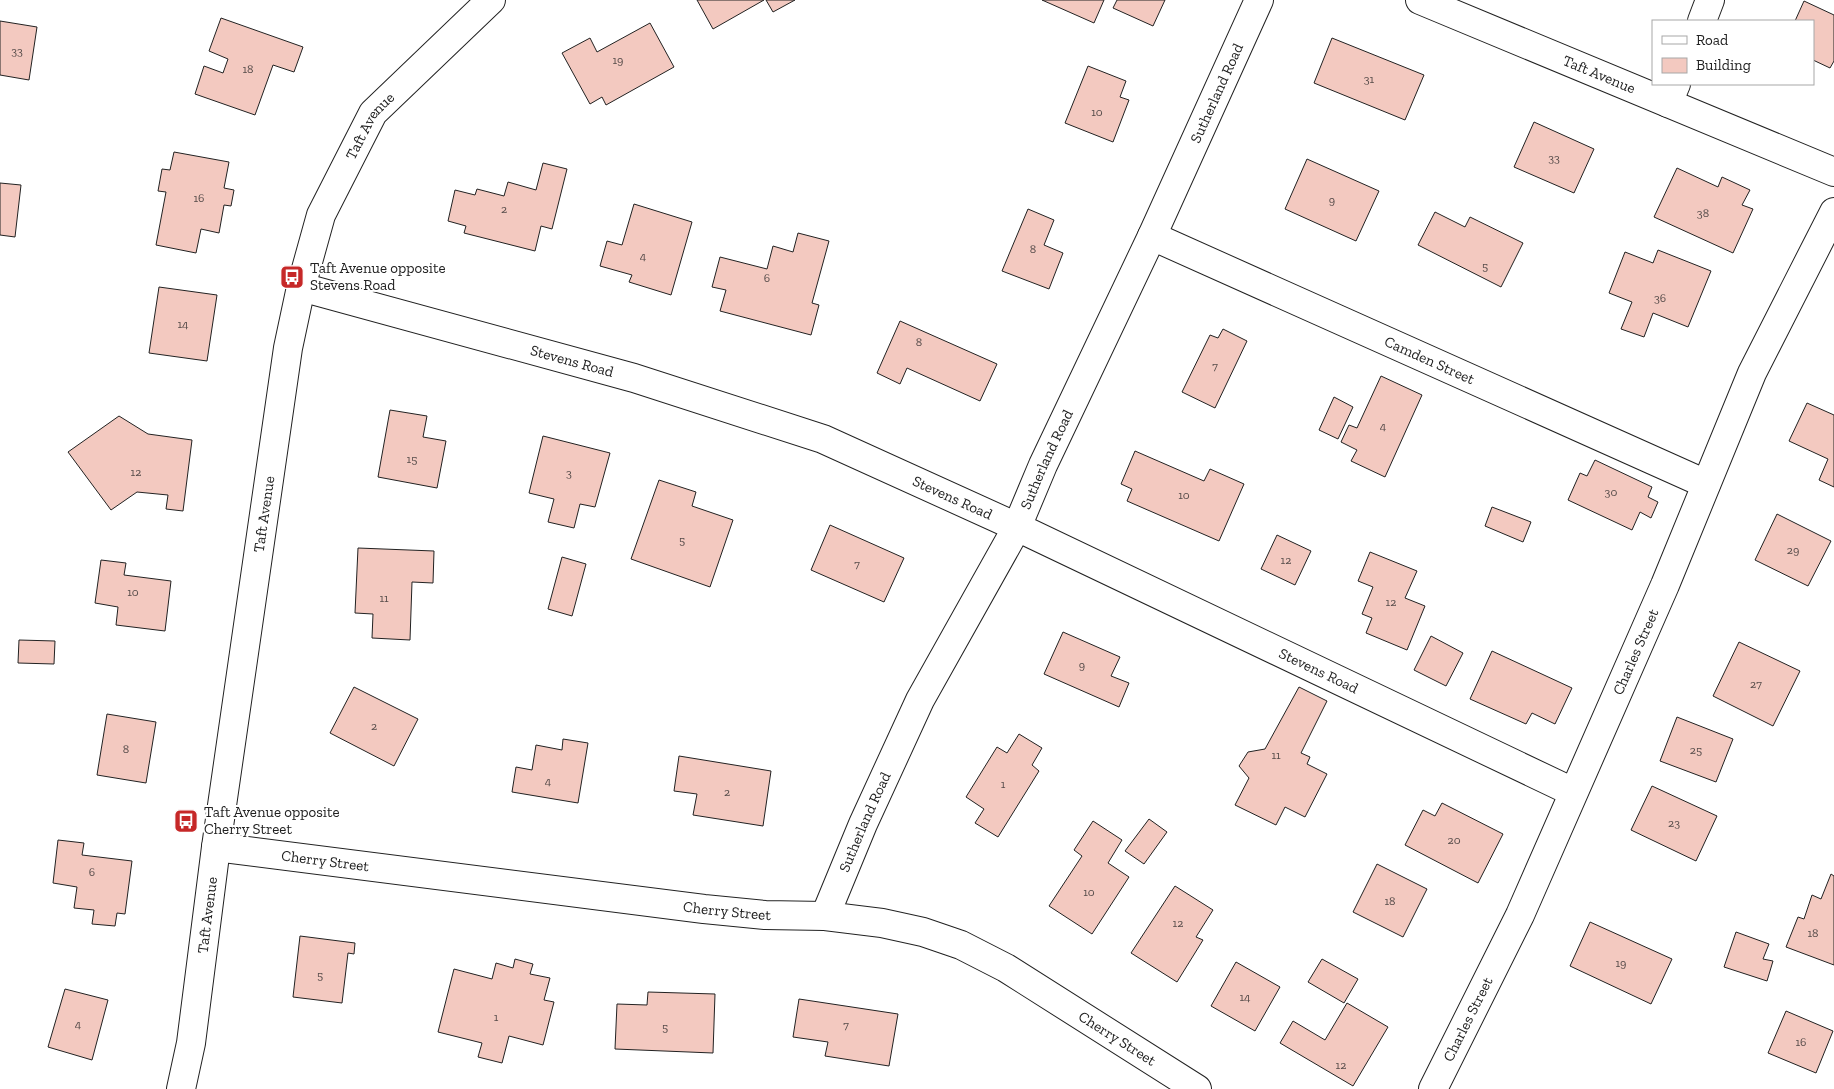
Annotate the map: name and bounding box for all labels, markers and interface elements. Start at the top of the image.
legend [1652,20,1814,85]
text: Road [1696,31,1729,49]
street label: Sutherland Road [1186,40,1247,146]
house number: 33 [11,44,23,58]
street label: Taft Avenue [1560,51,1638,98]
house number: 19 [613,53,624,67]
text: Building [1696,56,1751,74]
house number: 18 [242,62,254,76]
house number: 31 [1364,72,1375,86]
street label: Taft Avenue [342,88,398,162]
house number: 10 [1091,105,1103,119]
house number: 33 [1548,151,1560,165]
house number: 16 [194,191,205,205]
house number: 9 [1329,193,1335,207]
house number: 2 [501,202,507,216]
house number: 38 [1697,206,1709,220]
house number: 8 [1030,242,1036,256]
house number: 4 [640,249,647,263]
place label: Taft Avenue opposite Stevens Road [310,259,446,294]
house number: 5 [1482,259,1488,273]
bus stop icon: Taft Avenue opposite Stevens Road [279,264,305,290]
house number: 6 [764,271,770,285]
house number: 36 [1654,291,1666,305]
house number: 14 [177,317,189,331]
street label: Camden Street [1382,332,1478,388]
house number: 8 [916,335,922,349]
street label: Stevens Road [528,341,616,381]
house number: 7 [1212,359,1218,373]
street label: Sutherland Road [1016,406,1077,512]
house number: 4 [1380,419,1387,433]
house number: 15 [407,452,417,466]
house number: 12 [131,465,141,479]
house number: 3 [566,466,572,480]
street label: Stevens Road [910,472,996,524]
street label: Taft Avenue [250,475,278,554]
house number: 30 [1605,485,1617,499]
house number: 10 [1178,488,1190,502]
house number: 5 [679,533,685,547]
house number: 29 [1787,543,1799,557]
house number: 12 [1281,553,1291,567]
house number: 7 [854,557,860,571]
house number: 10 [127,585,139,599]
house number: 11 [379,591,389,605]
house number: 12 [1386,595,1396,609]
street label: Charles Street [1609,606,1663,698]
street label: Stevens Road [1276,644,1362,698]
house number: 9 [1079,658,1085,672]
house number: 27 [1750,677,1762,691]
house number: 2 [371,719,377,733]
house number: 8 [123,742,129,756]
house number: 25 [1690,743,1702,757]
house number: 11 [1271,748,1281,762]
street label: Sutherland Road [835,769,895,875]
house number: 4 [545,774,552,788]
house number: 1 [1001,777,1006,791]
house number: 2 [724,785,730,799]
place label: Taft Avenue opposite Cherry Street [204,803,340,838]
bus stop icon: Taft Avenue opposite Cherry Street [173,808,199,834]
house number: 23 [1668,816,1680,830]
house number: 20 [1447,833,1461,847]
street label: Cherry Street [280,846,370,875]
house number: 6 [89,865,95,879]
street label: Taft Avenue [194,876,221,954]
house number: 10 [1083,885,1095,899]
house number: 18 [1384,894,1396,908]
street label: Cherry Street [682,897,771,924]
house number: 12 [1173,916,1183,930]
house number: 18 [1807,926,1819,940]
house number: 19 [1616,956,1627,970]
house number: 5 [317,968,323,982]
street label: Charles Street [1439,974,1497,1064]
house number: 14 [1239,990,1251,1004]
street label: Cherry Street [1075,1007,1160,1070]
house number: 1 [494,1010,499,1024]
house number: 4 [75,1017,82,1031]
house number: 7 [843,1018,849,1032]
house number: 5 [662,1020,668,1034]
house number: 16 [1796,1035,1807,1049]
house number: 12 [1336,1058,1346,1072]

